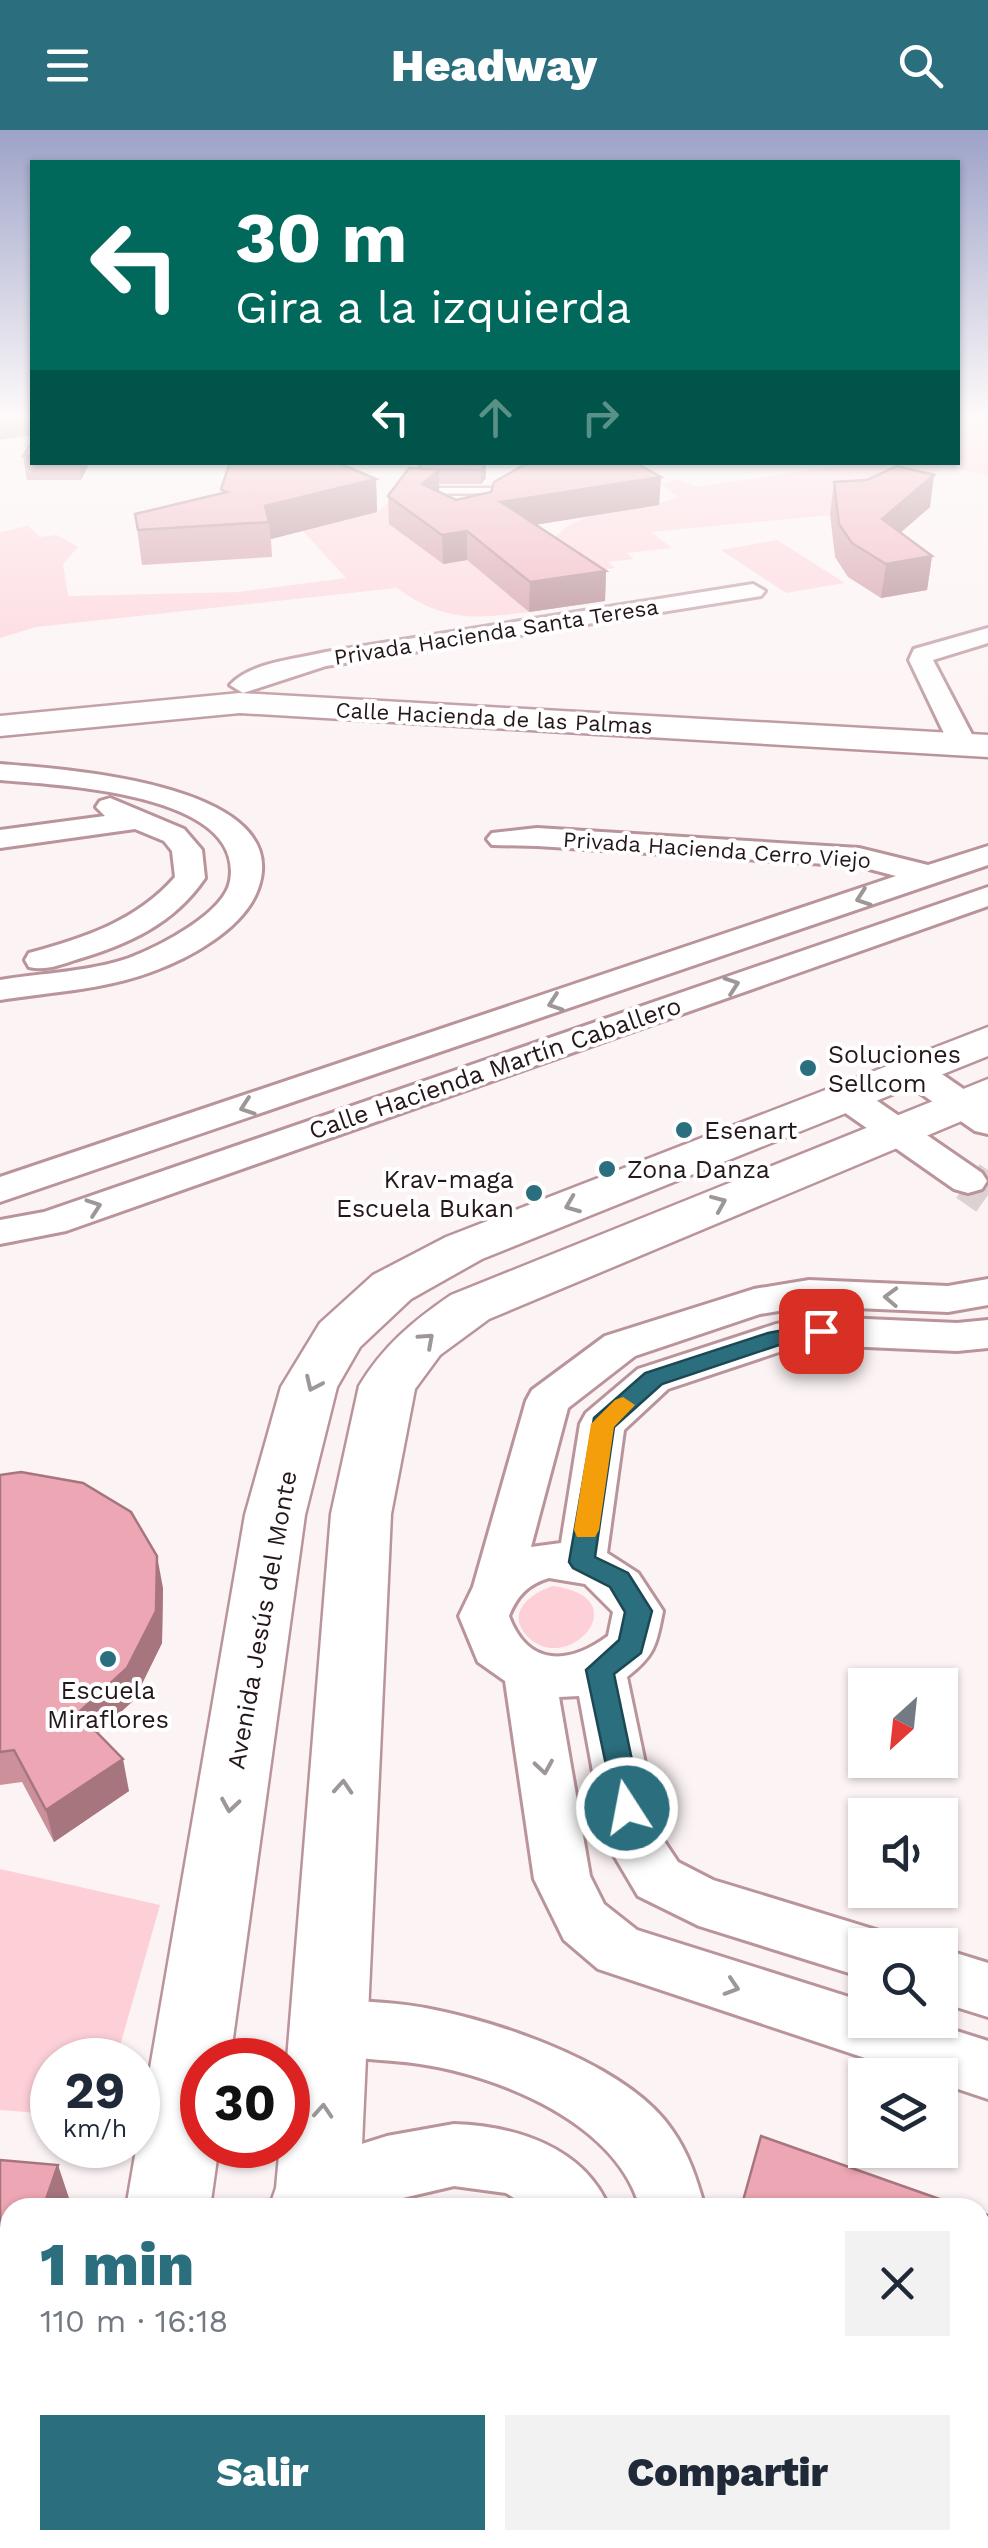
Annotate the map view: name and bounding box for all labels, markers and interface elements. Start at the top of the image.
icon: menu [40,38,95,93]
icon: search [893,38,948,93]
text: Headway [391,39,597,92]
text: 30 m [235,197,407,279]
icon: left [70,200,200,330]
text: Gira a la izquierda [235,281,631,334]
icon: left [363,390,418,445]
icon: ahead [468,390,523,445]
icon: right [573,390,628,445]
street label: Privada Hacienda Santa Teresa [332,594,660,670]
street label: Calle Hacienda de las Palmas [335,697,653,739]
street label: Privada Hacienda Cerro Viejo [562,827,872,873]
one-way arrow [855,886,872,906]
one-way arrow [722,977,739,997]
street label: Calle Hacienda Martín Caballero [305,991,685,1145]
one-way arrow [548,991,565,1011]
place label: Soluciones Sellcom [828,1040,961,1098]
marker: Soluciones Sellcom [797,1057,819,1079]
one-way arrow [240,1096,257,1116]
place label: Esenart [704,1116,798,1145]
marker: Esenart [673,1119,695,1141]
place label: Zona Danza [627,1155,770,1184]
marker: Zona Danza [596,1158,618,1180]
place label: Krav-maga Escuela Bukan [336,1165,514,1223]
marker: Krav-maga Escuela Bukan [523,1182,545,1204]
one-way arrow [564,1193,582,1213]
one-way arrow [709,1194,727,1214]
one-way arrow [85,1199,102,1219]
one-way arrow [883,1287,899,1308]
pin [779,1289,864,1374]
icon: arrive [794,1304,849,1359]
one-way arrow [415,1334,434,1352]
one-way arrow [305,1373,325,1391]
street label: Avenida Jesús del Monte [221,1468,303,1772]
marker: Escuela Miraflores [97,1648,119,1670]
north arrow [848,1668,958,1778]
map controls [848,1668,958,2168]
place label: Escuela Miraflores [47,1676,169,1734]
position arrow [575,1756,679,1860]
one-way arrow [533,1759,554,1775]
one-way arrow [332,1779,354,1795]
one-way arrow [220,1796,241,1813]
button: sound [848,1798,958,1908]
button: search [848,1928,958,2038]
one-way arrow [722,1975,739,1995]
speed limit sign: 30 [180,2038,310,2168]
button: layers [848,2058,958,2168]
text: 29 [65,2061,125,2120]
one-way arrow [311,2103,333,2119]
text: km/h [63,2114,127,2143]
text: 1 min [40,2229,194,2300]
button: close [845,2231,950,2336]
text: 110 m · 16:18 [40,2302,228,2340]
button: Salir [40,2415,485,2530]
button: Compartir [505,2415,950,2530]

